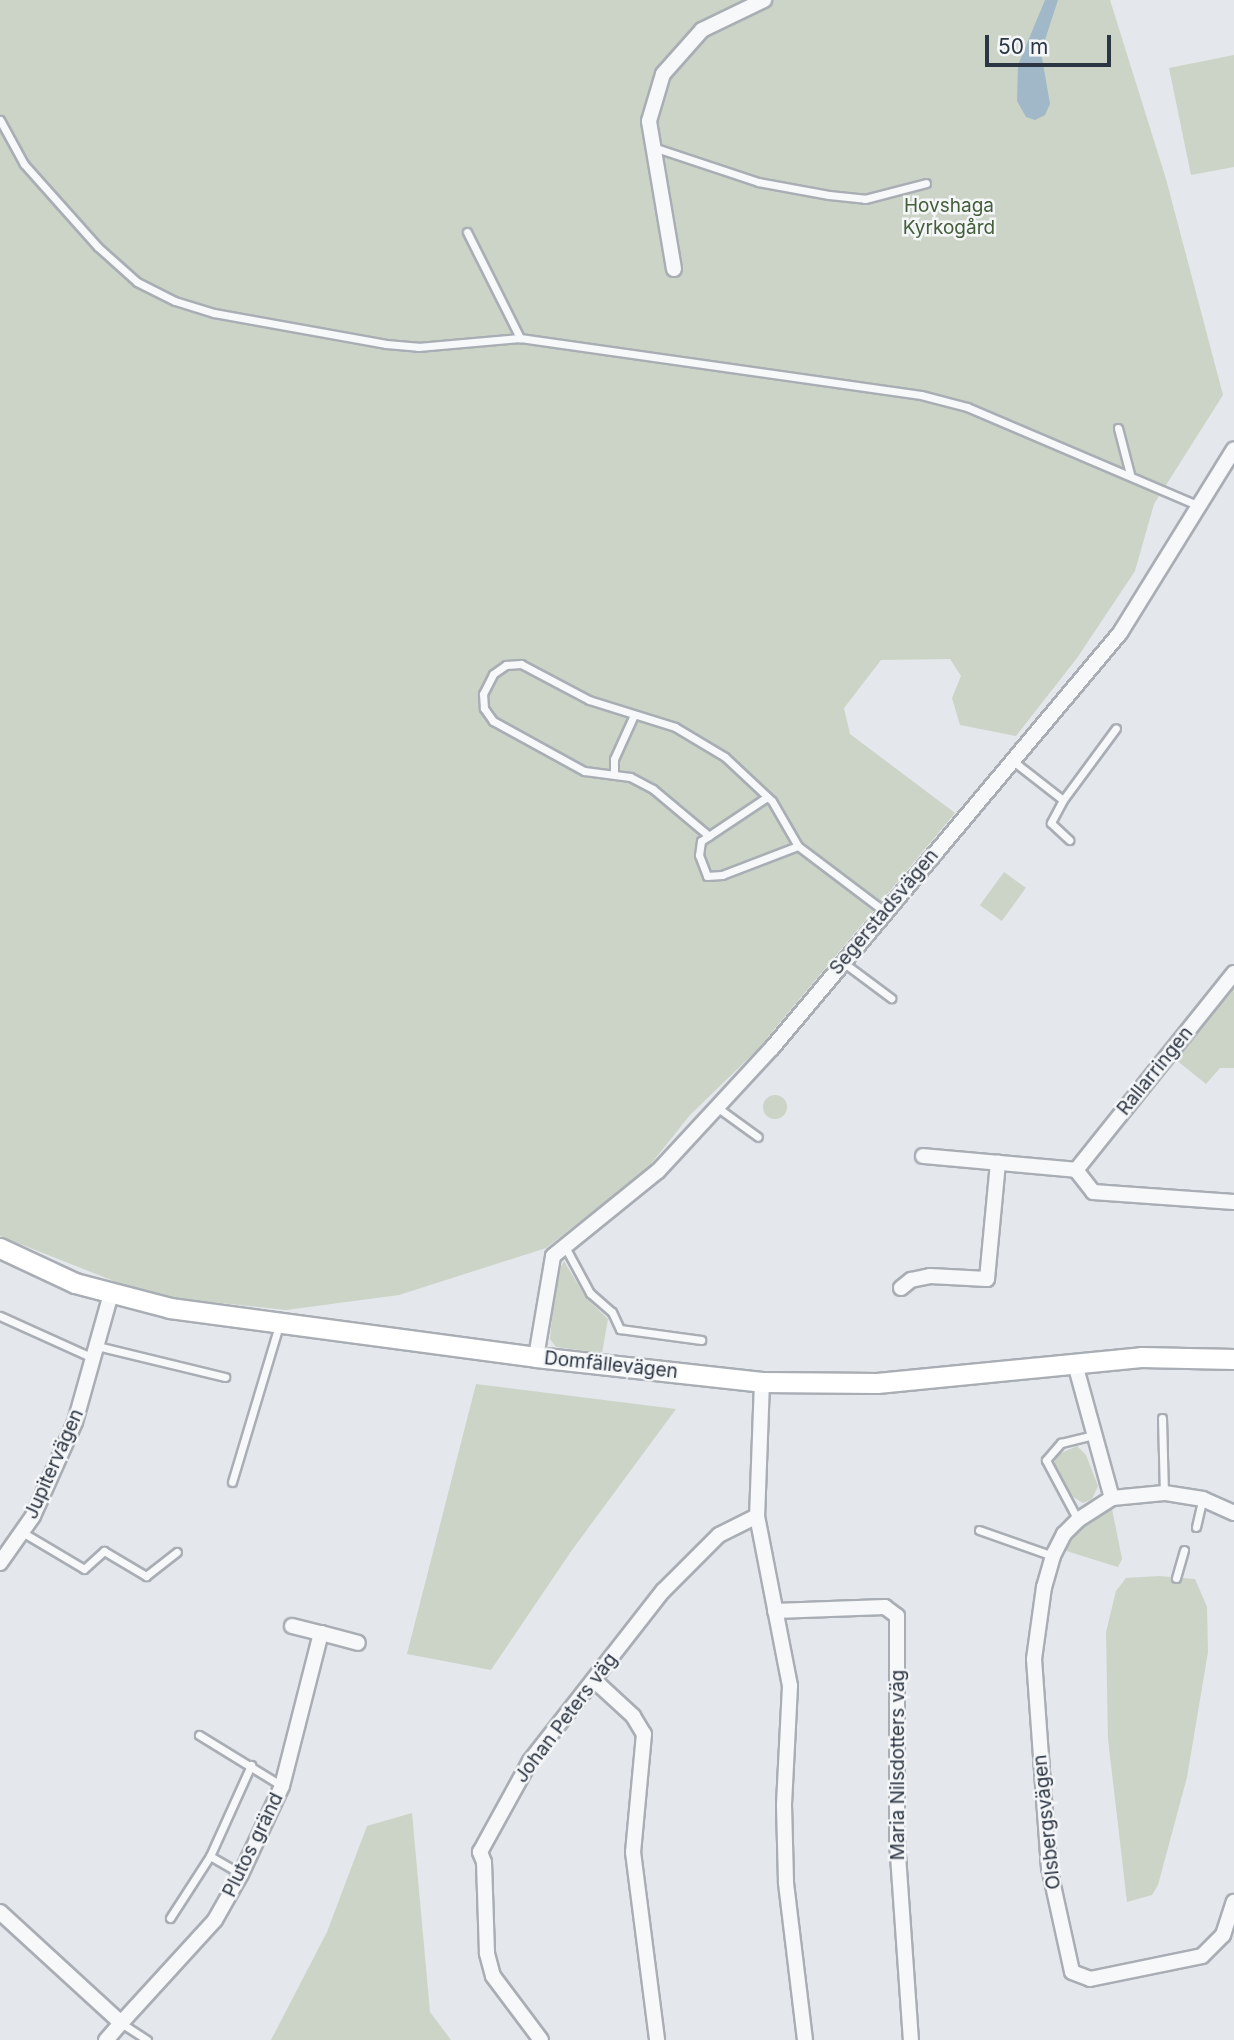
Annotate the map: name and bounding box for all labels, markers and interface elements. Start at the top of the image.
scale bar [989,21,1115,65]
text: 50 m [998,34,1048,59]
park label: Hovshaga Kyrkogård [903,195,995,239]
street label: Segerstadsvägen [825,845,943,979]
street label: Rallarringen [1112,1022,1198,1120]
street label: Domfällevägen [543,1347,679,1383]
street label: Jupitervägen [20,1405,88,1523]
street label: Johan Peters väg [510,1649,622,1787]
street label: Maria Nilsdotters väg [887,1670,909,1860]
street label: Olsbergsvägen [1029,1753,1065,1891]
street label: Plutos gränd [218,1789,288,1901]

